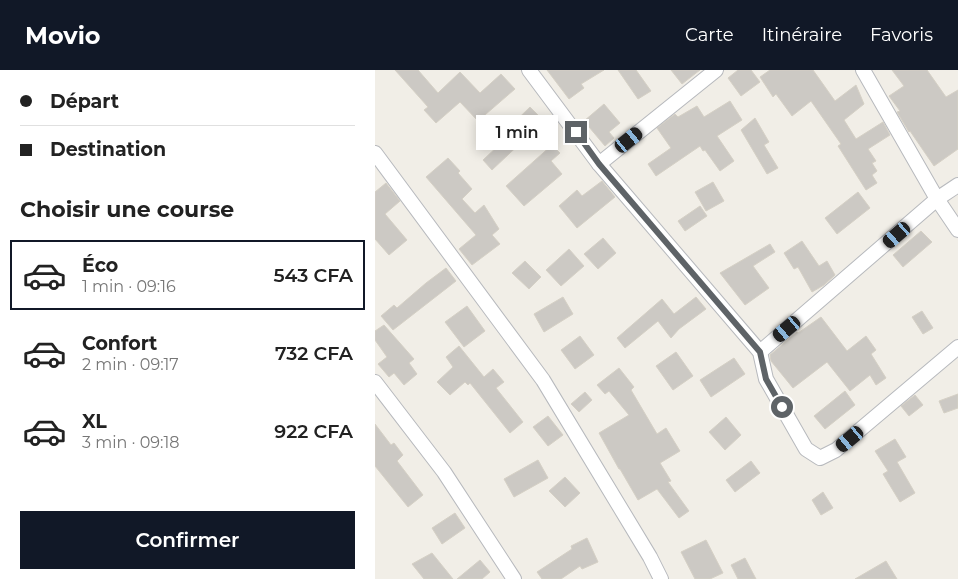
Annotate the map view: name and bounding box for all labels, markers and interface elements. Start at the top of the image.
text: Movio [25,21,101,50]
text: Carte [685,24,734,46]
text: Itinéraire [762,24,842,46]
text: Favoris [870,24,933,46]
text: Départ [50,90,119,113]
callout: 1 min [476,114,559,150]
route end [565,121,587,143]
text: 1 min [496,123,538,142]
car [612,125,645,155]
text: Destination [50,138,166,161]
text: Choisir une course [20,196,234,223]
car [880,219,913,251]
icon: car [22,253,67,298]
text: Éco [82,254,118,277]
text: 543 CFA [273,264,353,287]
text: 1 min · 09:16 [82,277,176,296]
car [770,314,803,344]
icon: car [22,331,67,376]
text: Confort [82,332,157,355]
text: 732 CFA [275,342,353,365]
text: 2 min · 09:17 [82,355,179,374]
route start [771,396,793,418]
icon: car [22,409,67,454]
text: XL [82,410,107,433]
text: 922 CFA [274,420,353,443]
car [833,424,866,454]
text: 3 min · 09:18 [82,433,179,452]
button: Confirmer [20,511,355,569]

